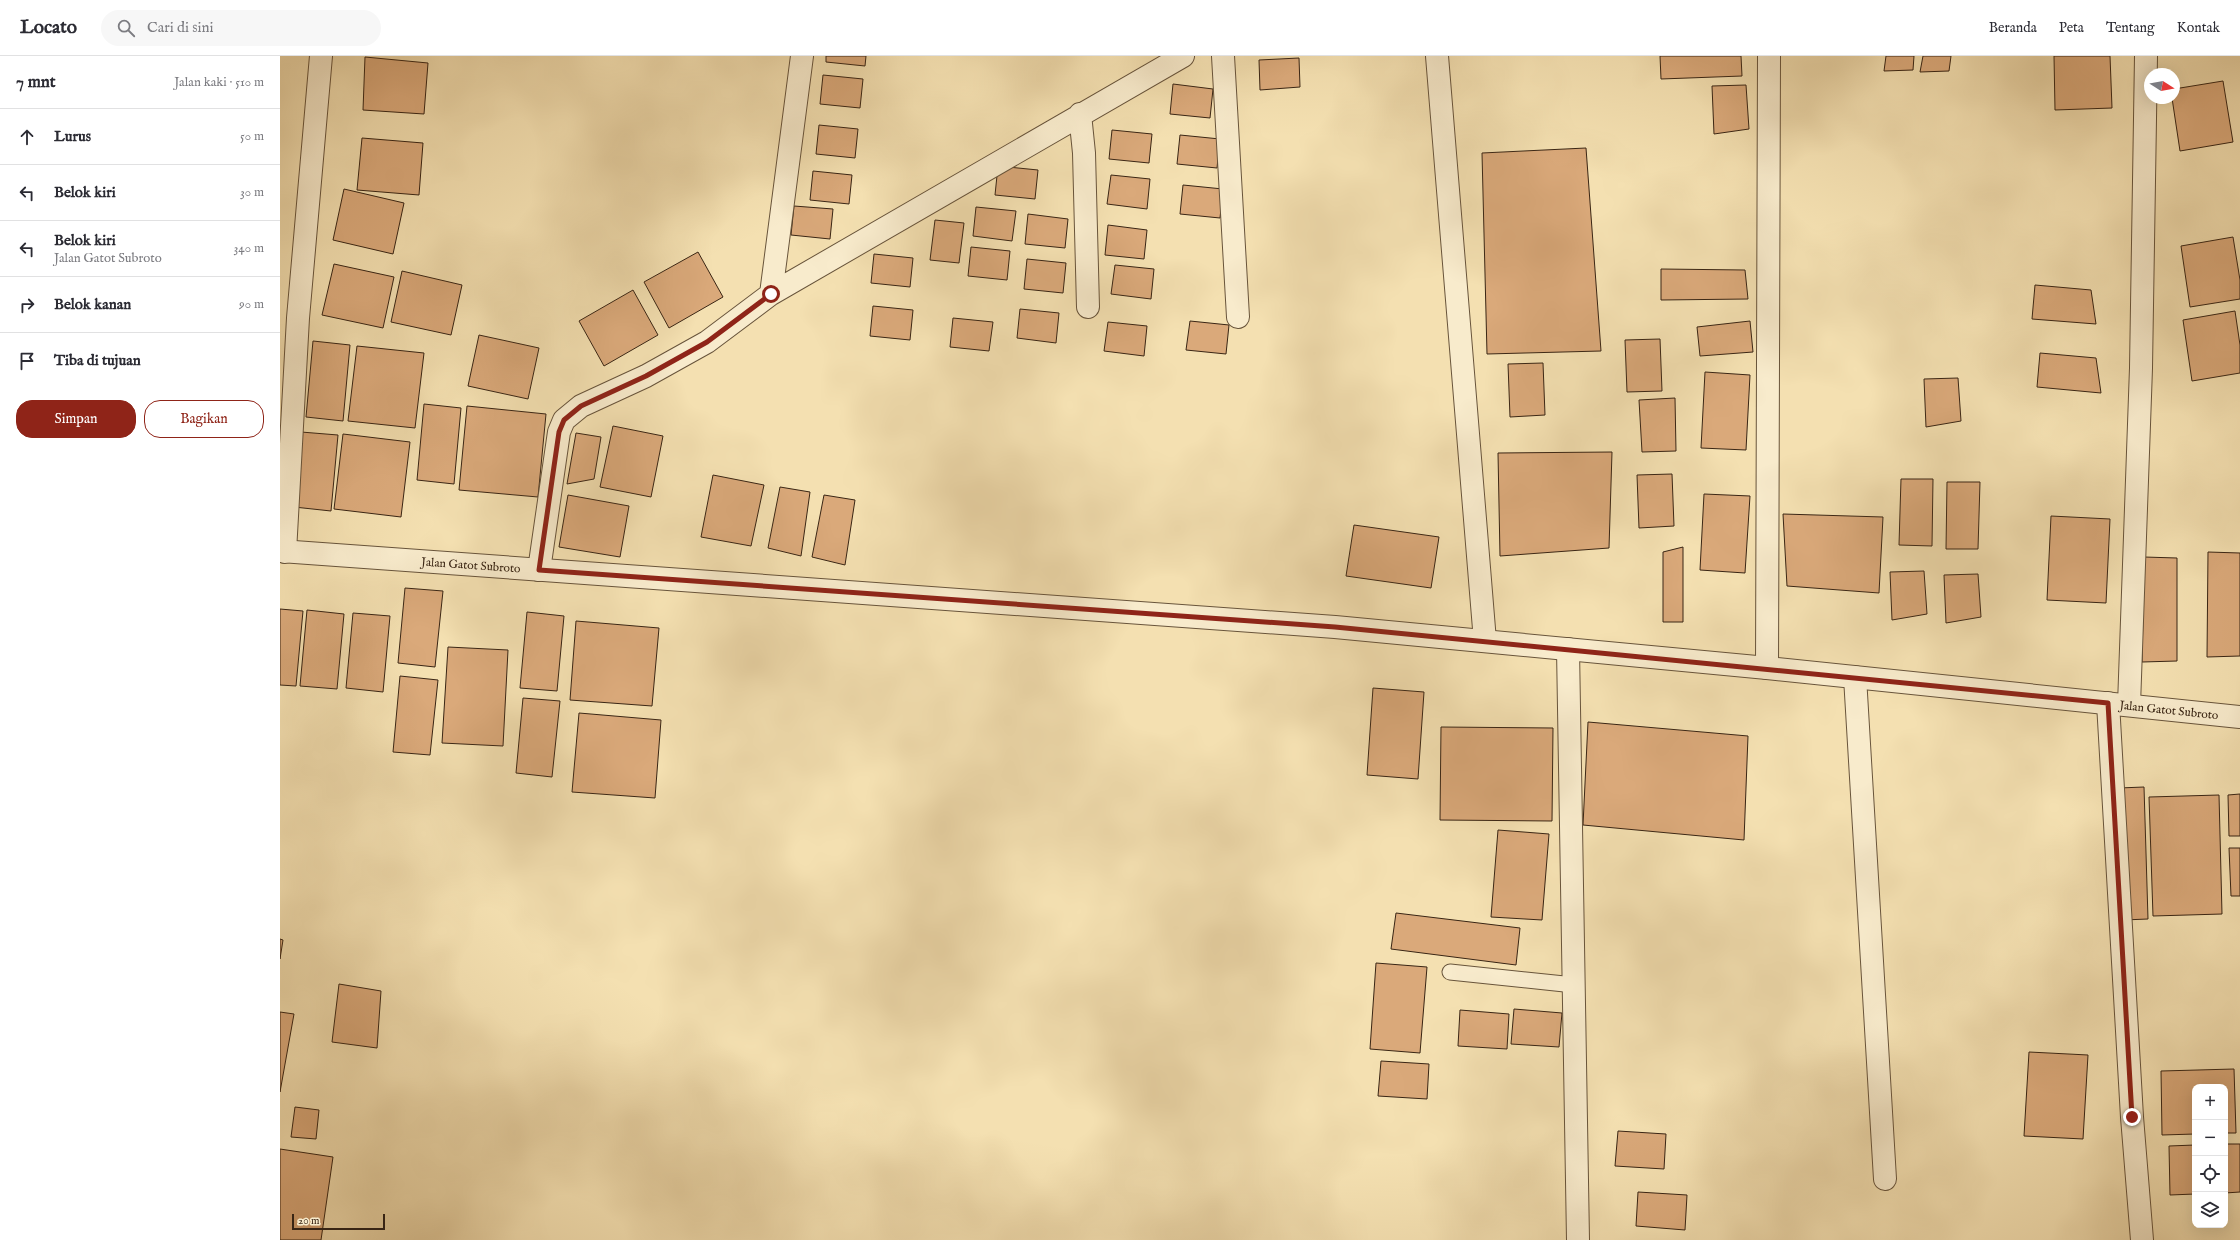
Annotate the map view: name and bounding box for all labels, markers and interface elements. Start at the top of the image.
search box [101,10,381,46]
text: Locato [20,16,77,40]
icon: search [115,17,137,39]
text: Cari di sini [147,18,214,37]
text: Beranda [1989,19,2037,37]
text: Peta [2059,19,2084,37]
text: Tentang [2106,19,2155,37]
text: Kontak [2177,19,2220,37]
north arrow [2144,68,2180,104]
text: 7 mnt [16,72,56,93]
text: Jalan kaki · 510 m [174,74,264,91]
icon: ahead [16,126,38,148]
text: Lurus [54,127,91,146]
text: 50 m [240,128,264,145]
icon: left [16,182,38,204]
text: Belok kiri [54,183,116,202]
text: 30 m [240,184,264,201]
text: Belok kiri [54,231,116,250]
icon: left [16,238,38,260]
text: 340 m [234,240,264,257]
text: Jalan Gatot Subroto [54,250,162,267]
route start [762,285,780,303]
icon: right [16,294,38,316]
text: Belok kanan [54,295,131,314]
text: 90 m [239,296,264,313]
icon: arrive [16,350,38,372]
text: Tiba di tujuan [54,351,141,370]
button: Simpan [16,400,136,438]
button: Bagikan [144,400,264,438]
street label: Jalan Gatot Subroto [419,554,522,577]
street label: Jalan Gatot Subroto [2117,698,2220,724]
map controls [2192,1084,2228,1228]
button: + [2192,1084,2228,1120]
route end [2123,1108,2141,1126]
button: − [2192,1120,2228,1156]
button: locate [2192,1156,2228,1192]
button: layers [2192,1192,2228,1228]
scale bar [292,1212,385,1231]
text: 20 m [298,1214,319,1228]

